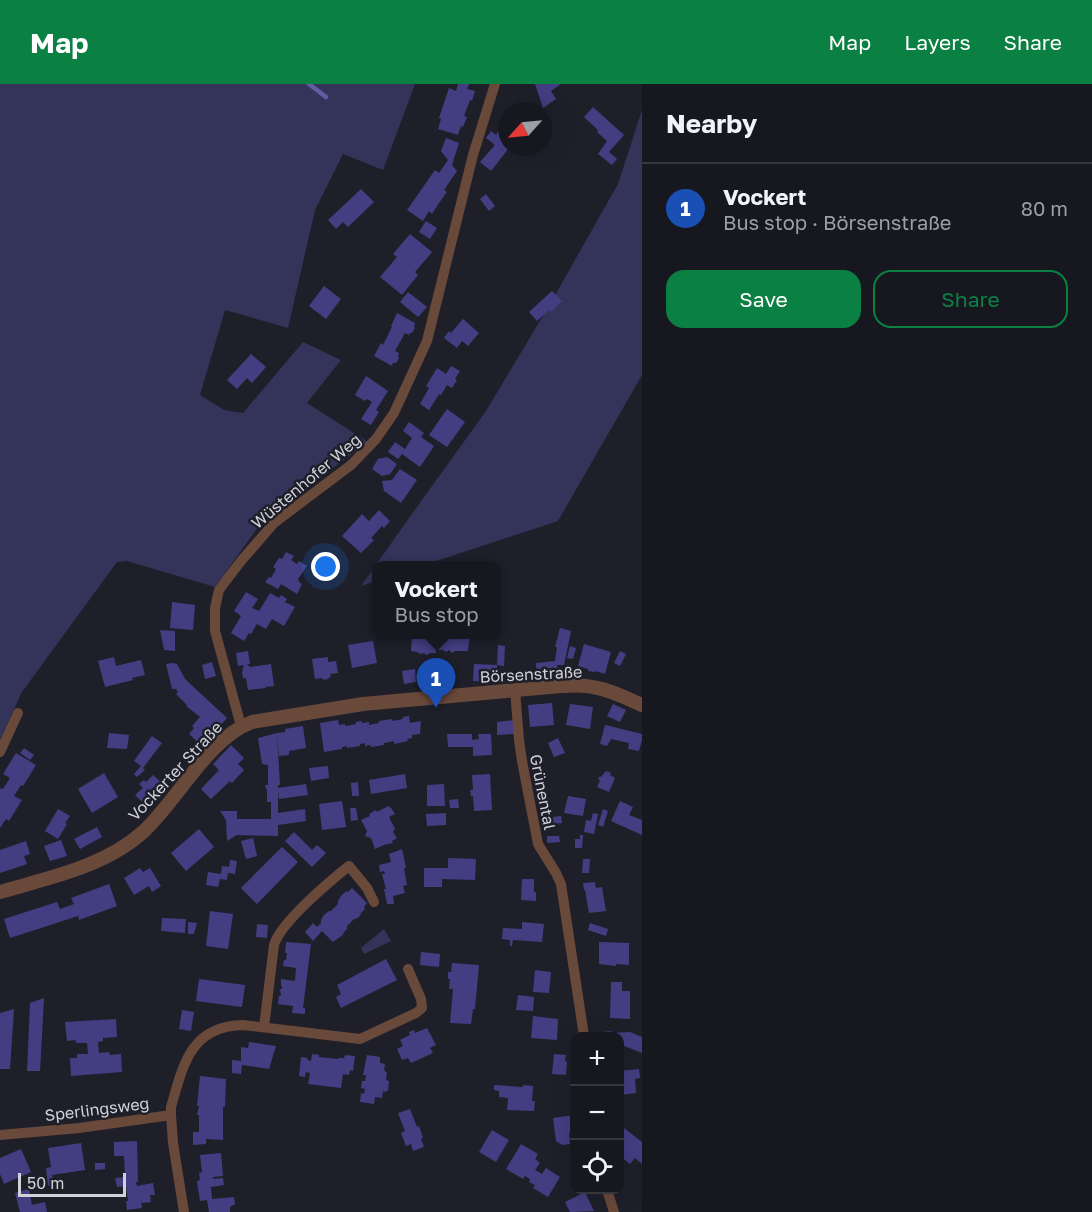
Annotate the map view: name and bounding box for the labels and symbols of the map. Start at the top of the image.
north arrow [498,102,552,156]
street label: Wüstenhofer Weg [247,429,365,533]
your location [311,552,340,581]
pin: 1 [416,658,456,708]
street label: Börsenstraße [479,661,583,687]
street label: Vockerter Straße [124,717,226,825]
street label: Grünental [526,753,560,831]
street label: Sperlingsweg [44,1093,150,1125]
scale bar [18,1170,126,1198]

